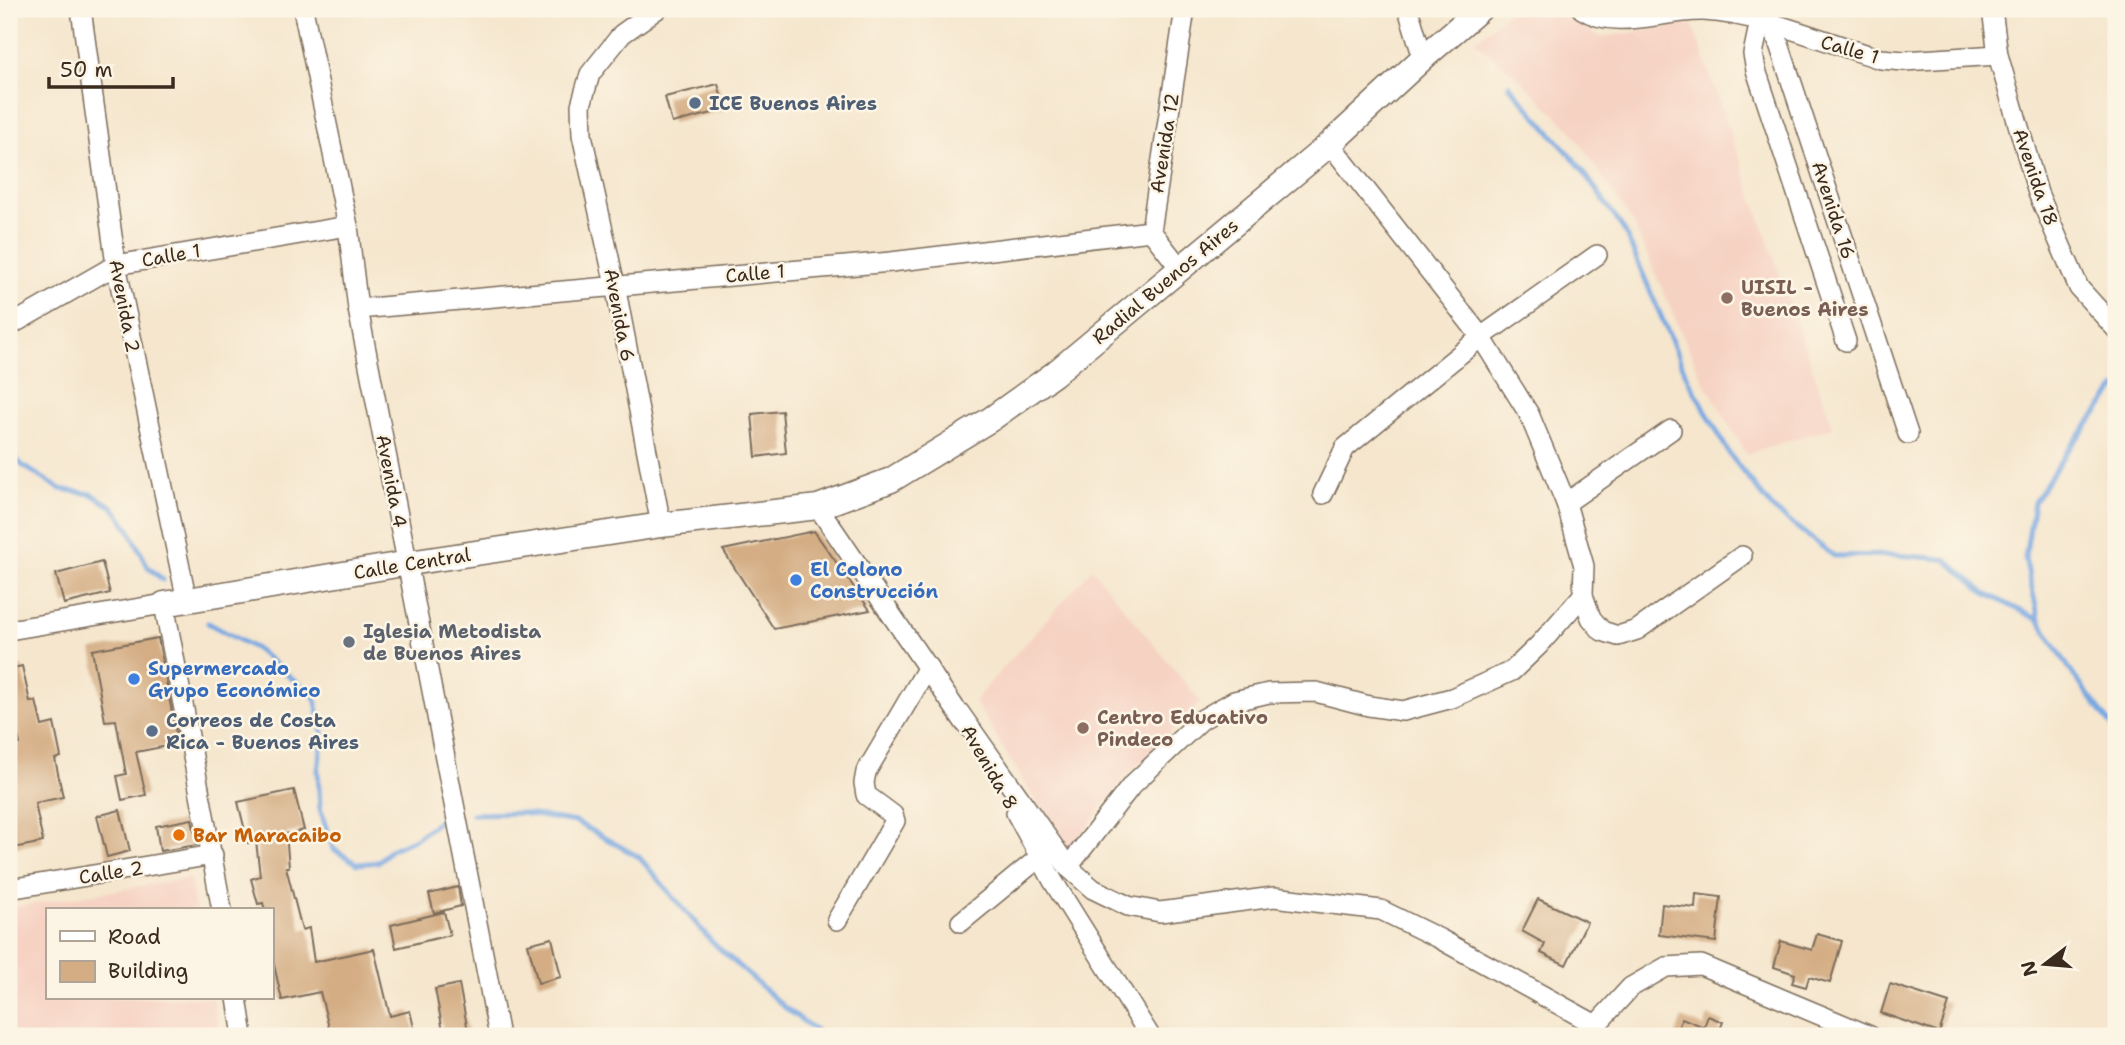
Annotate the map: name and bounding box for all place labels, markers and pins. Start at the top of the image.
place label: ICE Buenos Aires [709,91,877,116]
marker: ICE Buenos Aires [687,95,703,111]
place label: UISIL - Buenos Aires [1741,275,1868,322]
marker: UISIL - Buenos Aires [1719,290,1735,306]
place label: El Colono Construcción [810,557,938,604]
marker: El Colono Construcción [788,572,804,588]
place label: Iglesia Metodista de Buenos Aires [363,619,541,666]
marker: Iglesia Metodista de Buenos Aires [341,634,357,650]
place label: Supermercado Grupo Económico [148,656,320,703]
marker: Supermercado Grupo Económico [126,671,142,687]
place label: Centro Educativo Pindeco [1097,705,1268,752]
place label: Correos de Costa Rica - Buenos Aires [166,708,359,755]
marker: Centro Educativo Pindeco [1075,720,1091,736]
marker: Correos de Costa Rica - Buenos Aires [144,723,160,739]
place label: Bar Maracaibo [193,823,342,848]
marker: Bar Maracaibo [171,827,187,843]

